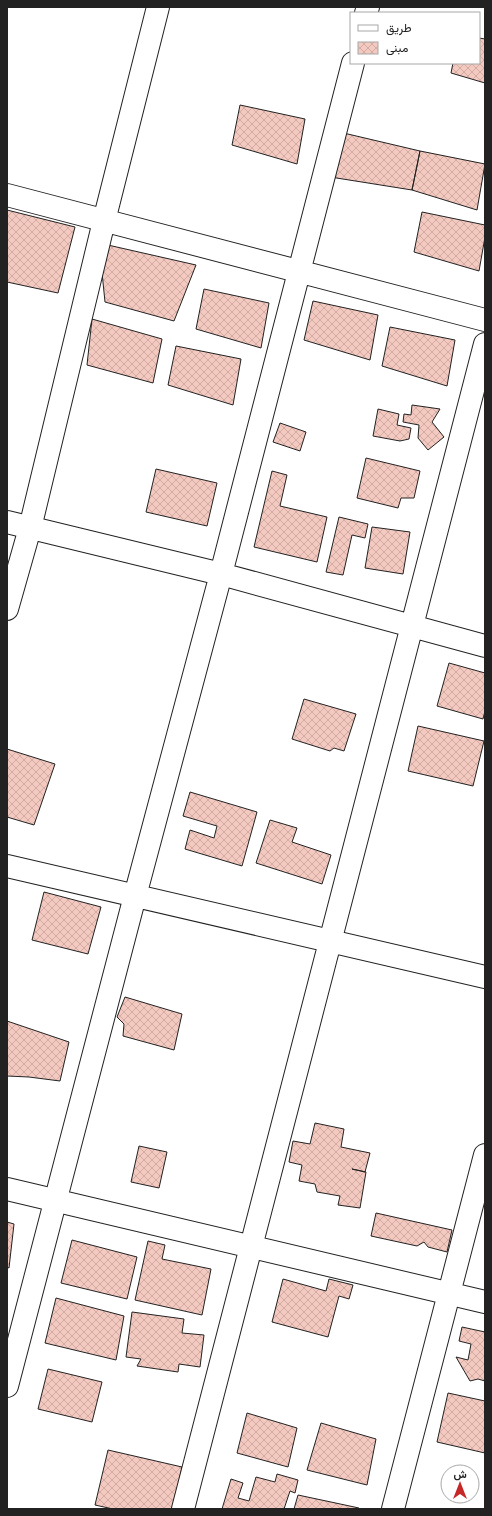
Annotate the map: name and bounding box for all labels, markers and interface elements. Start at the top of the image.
legend [350,12,480,64]
text: طريق [386,21,412,36]
text: مبنى [386,41,408,56]
north arrow [440,1464,480,1504]
text: ش [453,1468,467,1481]

